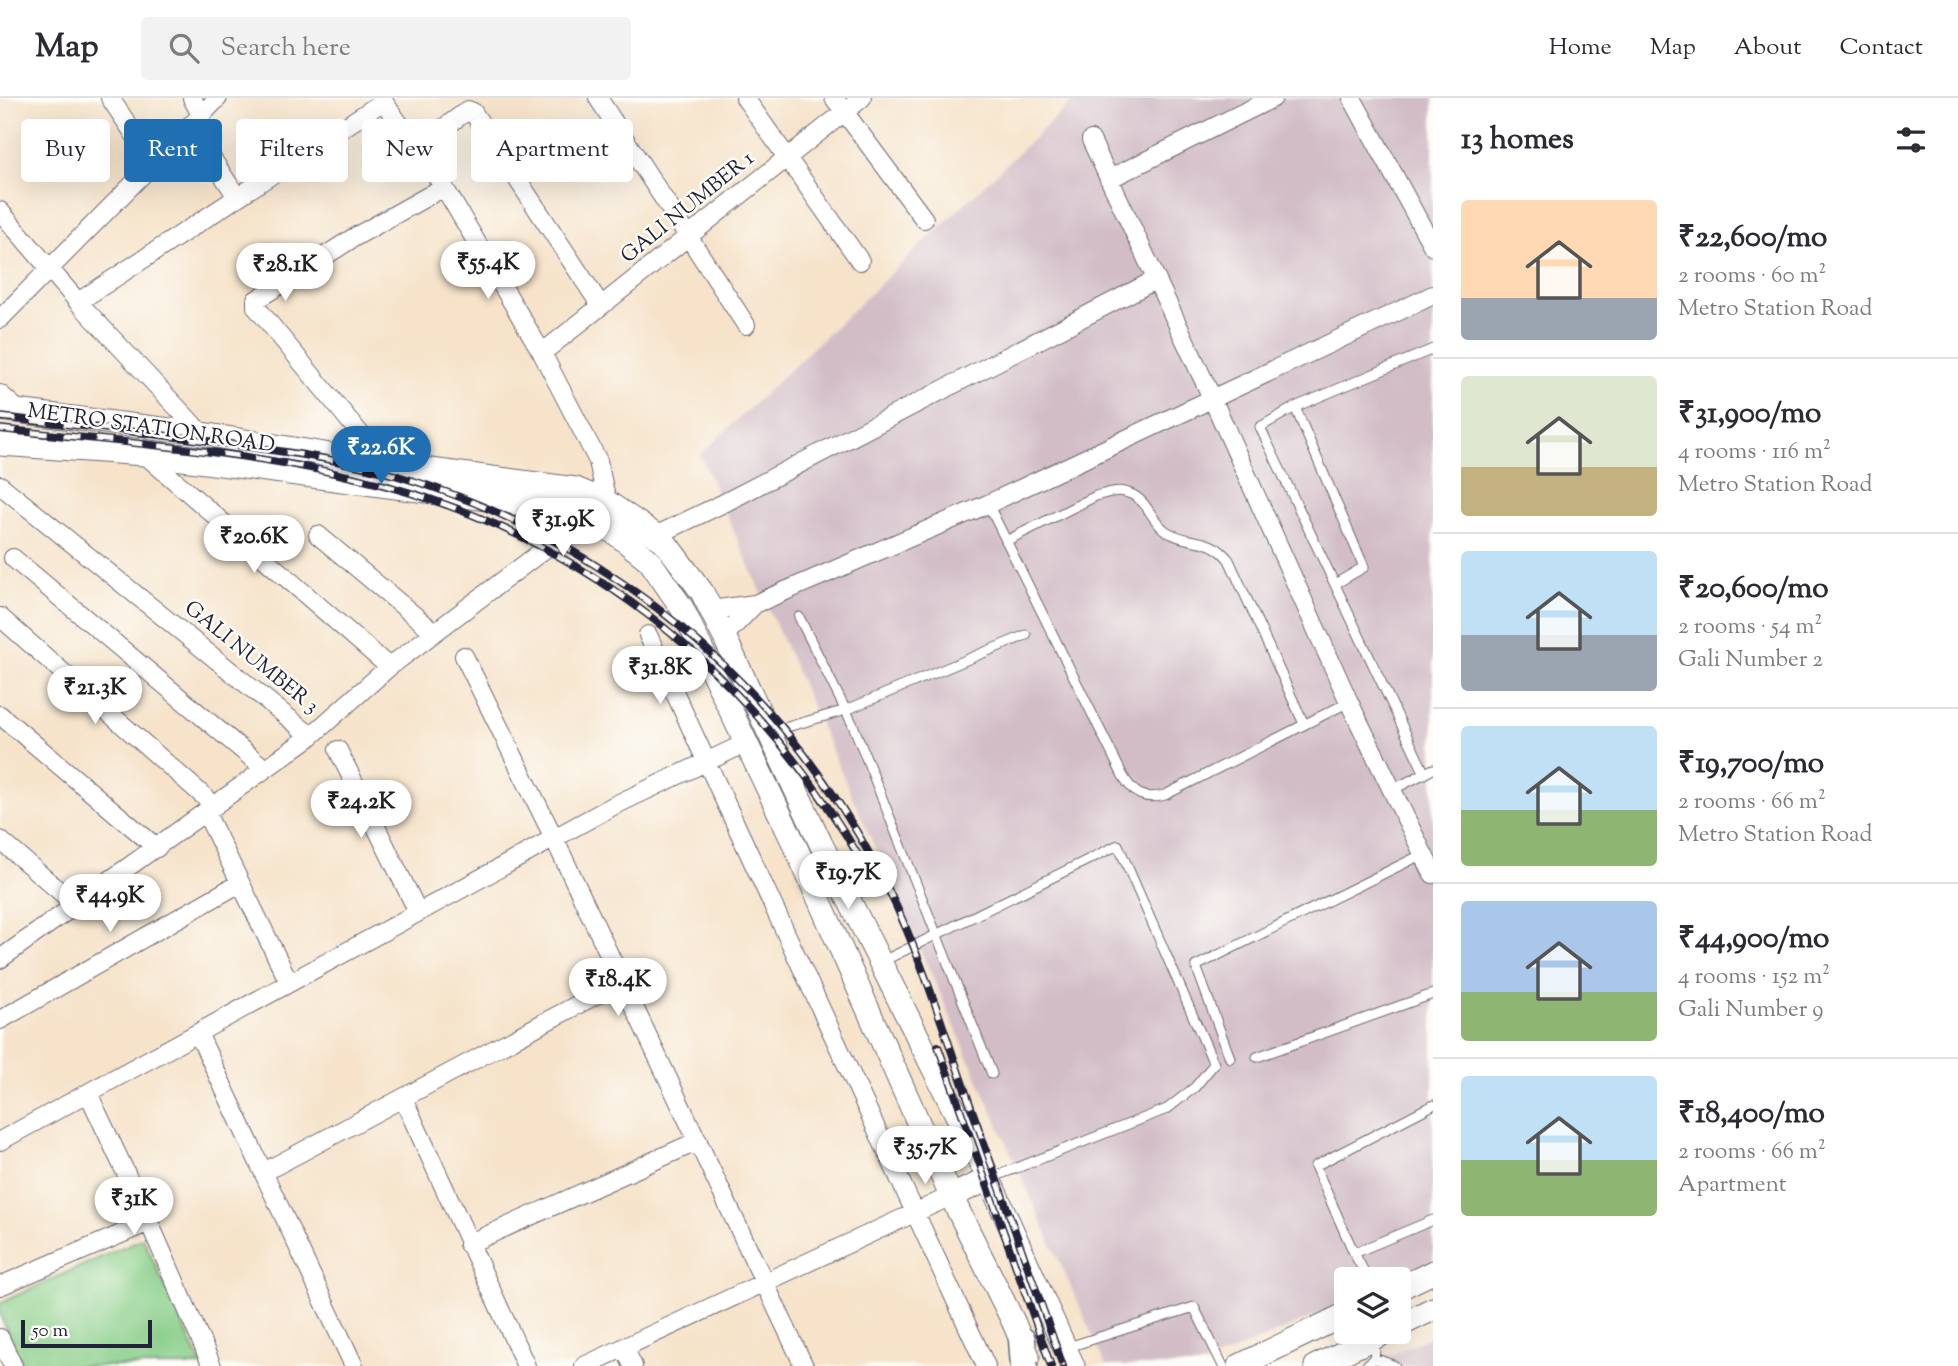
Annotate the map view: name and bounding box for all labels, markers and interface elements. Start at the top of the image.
search box [141,17,631,80]
text: Map [35,24,99,72]
icon: search [165,29,203,67]
text: Search here [221,30,351,67]
text: Home [1549,31,1612,65]
text: Map [1650,31,1696,65]
text: About [1734,31,1801,65]
text: Contact [1839,31,1923,65]
chip: Buy [21,119,110,182]
chip: Rent [124,119,222,182]
chip: Filters [236,119,348,182]
chip: New [362,119,457,182]
chip: Apartment [471,119,633,182]
text: 13 homes [1461,119,1574,162]
icon: filters [1892,121,1930,159]
street label: GALI NUMBER 1 [615,145,761,271]
text: ₹22,600/mo [1678,217,1828,260]
icon: home [1517,228,1601,312]
pin: ₹55.4K [431,242,545,301]
pin: ₹28.1K [228,244,342,303]
text: ₹55.4K [456,247,520,280]
text: ₹28.1K [252,249,318,282]
text: 2 rooms · 60 m² [1678,260,1826,293]
text: Metro Station Road [1678,293,1872,326]
text: ₹31,900/mo [1678,393,1821,436]
street label: METRO STATION ROAD [25,397,277,461]
icon: home [1517,404,1601,488]
pin: ₹22.6K [324,426,438,486]
text: ₹22.6K [347,432,415,465]
text: 4 rooms · 116 m² [1678,436,1831,469]
text: Metro Station Road [1678,469,1872,502]
pin: ₹31.9K [506,498,620,558]
text: ₹31.9K [531,504,595,537]
pin: ₹20.6K [197,516,311,575]
text: ₹20.6K [220,521,288,554]
text: ₹20,600/mo [1678,568,1829,611]
icon: home [1517,579,1601,663]
street label: GALI NUMBER 3 [177,594,325,722]
text: 2 rooms · 54 m² [1678,611,1822,644]
text: Gali Number 2 [1678,644,1823,677]
pin: ₹31.8K [603,646,717,706]
text: ₹31.8K [628,652,692,685]
pin: ₹21.3K [38,666,152,726]
text: ₹21.3K [63,672,127,705]
text: ₹19,700/mo [1678,743,1824,786]
icon: home [1517,754,1601,838]
pin: ₹24.2K [304,780,418,840]
text: ₹24.2K [327,786,395,819]
text: 2 rooms · 66 m² [1678,786,1826,819]
text: Metro Station Road [1678,819,1872,852]
pin: ₹19.7K [791,852,905,911]
text: ₹19.7K [815,857,881,890]
pin: ₹44.9K [53,874,167,934]
text: ₹44.9K [75,880,145,913]
text: ₹44,900/mo [1678,918,1829,961]
icon: home [1517,929,1601,1013]
pin: ₹18.4K [561,958,675,1018]
text: 4 rooms · 152 m² [1678,961,1830,994]
text: ₹18.4K [585,964,651,997]
text: Gali Number 9 [1678,994,1824,1027]
text: ₹18,400/mo [1678,1093,1825,1136]
icon: home [1517,1104,1601,1188]
pin: ₹35.7K [868,1126,982,1186]
text: ₹35.7K [893,1132,957,1165]
text: 2 rooms · 66 m² [1678,1136,1826,1169]
text: Apartment [1678,1169,1787,1202]
pin: ₹31K [93,1178,175,1237]
text: ₹31K [111,1183,157,1216]
map controls [1334,1267,1411,1344]
button: layers [1334,1267,1411,1344]
scale bar [21,1317,152,1349]
text: 50 m [32,1318,68,1345]

